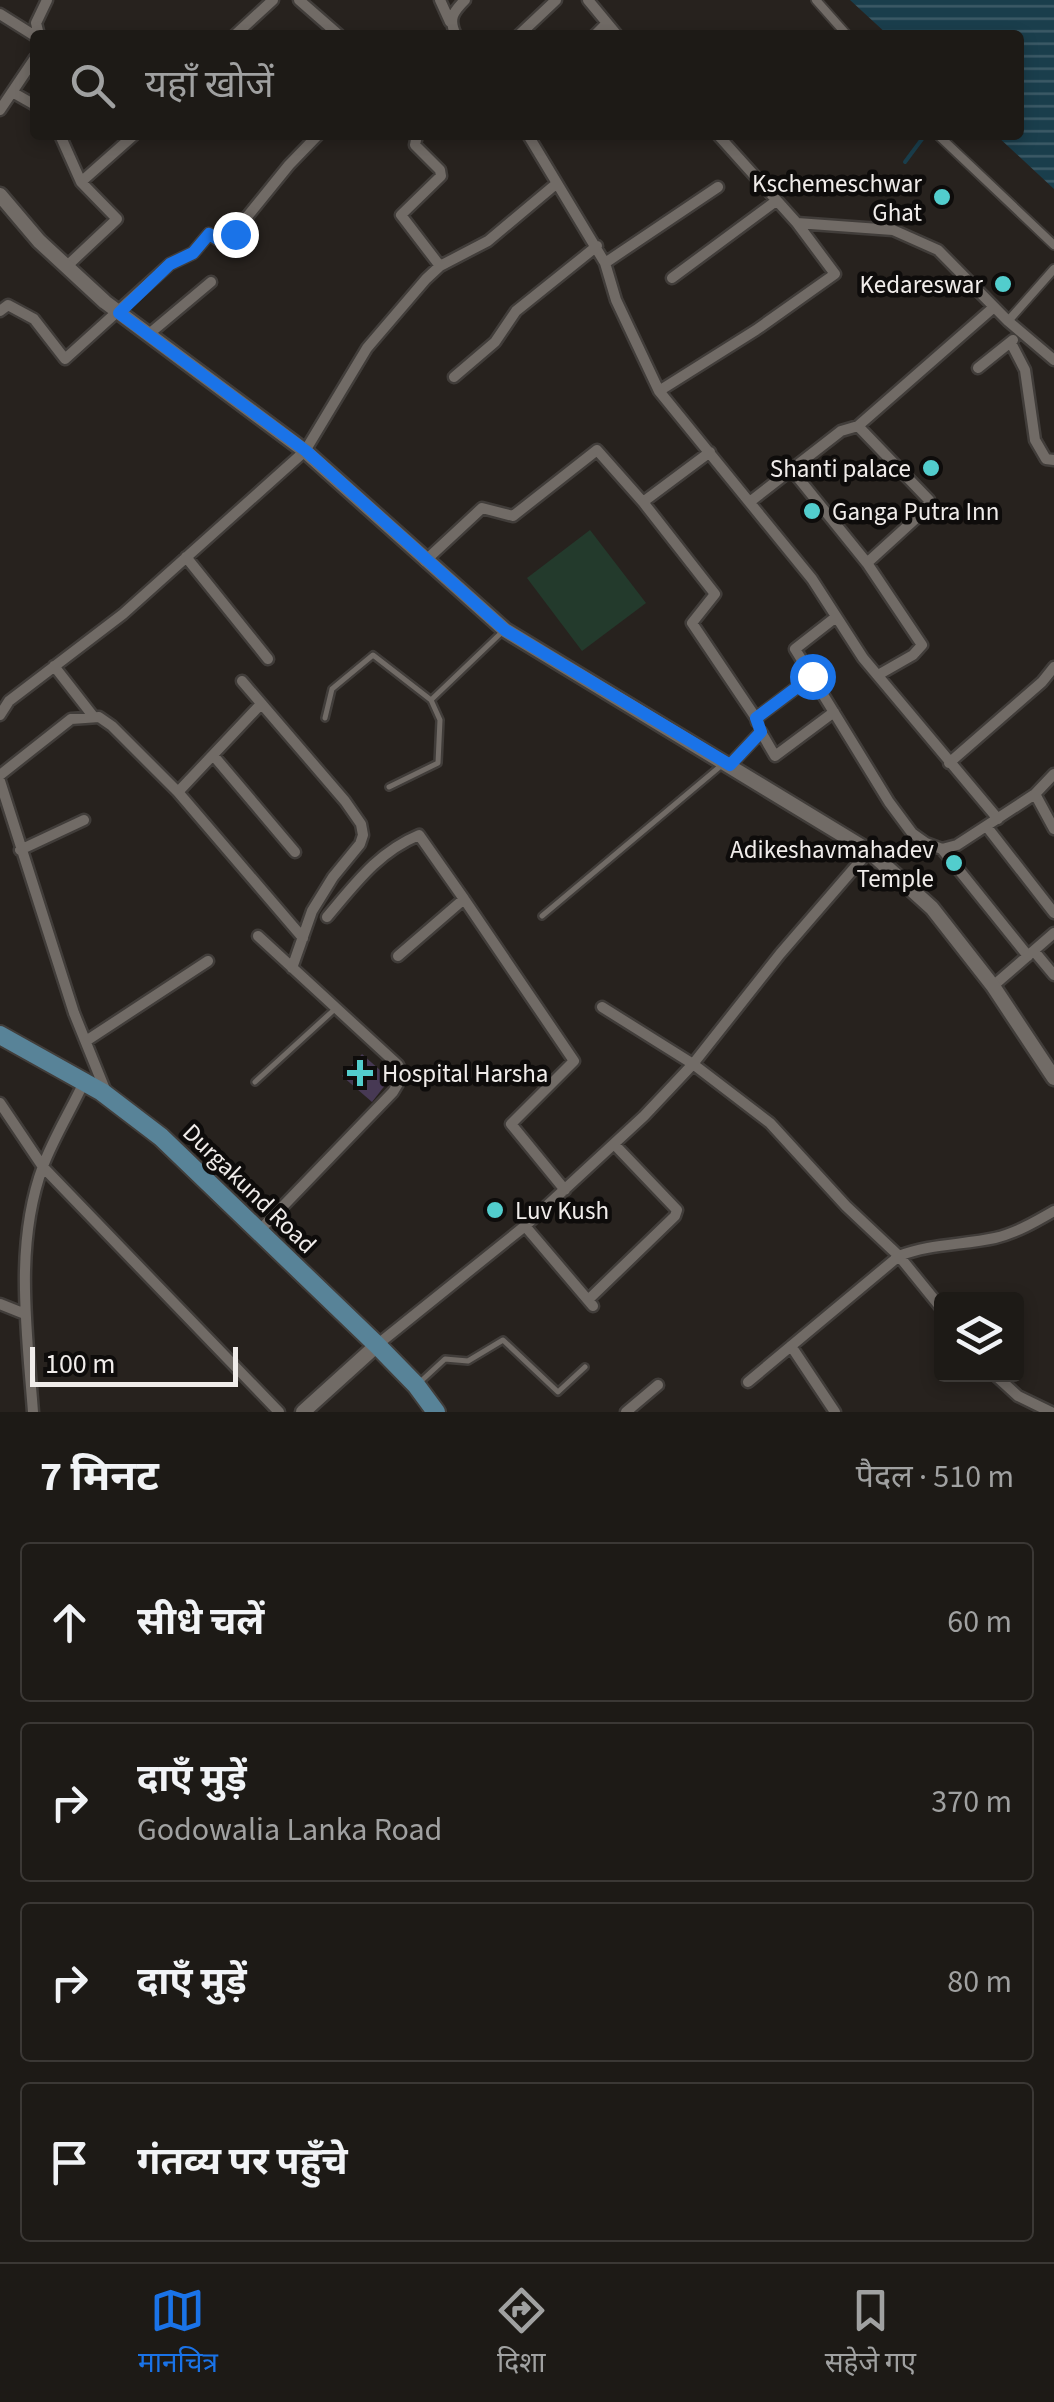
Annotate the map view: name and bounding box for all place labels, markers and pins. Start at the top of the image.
place label: Kschemeschwar Ghat [752,166,923,231]
marker: Kschemeschwar Ghat [931,186,953,208]
place label: Kedareswar [860,267,983,303]
marker: Kedareswar [992,273,1014,295]
place label: Shanti palace [770,451,911,487]
marker: Shanti palace [920,457,942,479]
place label: Ganga Putra Inn [832,494,999,530]
marker: Ganga Putra Inn [801,500,823,522]
place label: Adikeshavmahadev Temple [730,832,934,897]
marker: Adikeshavmahadev Temple [943,852,965,874]
place label: Hospital Harsha [382,1056,548,1092]
marker: Hospital Harsha [347,1060,373,1086]
place label: Luv Kush [515,1193,609,1229]
marker: Luv Kush [484,1199,506,1221]

